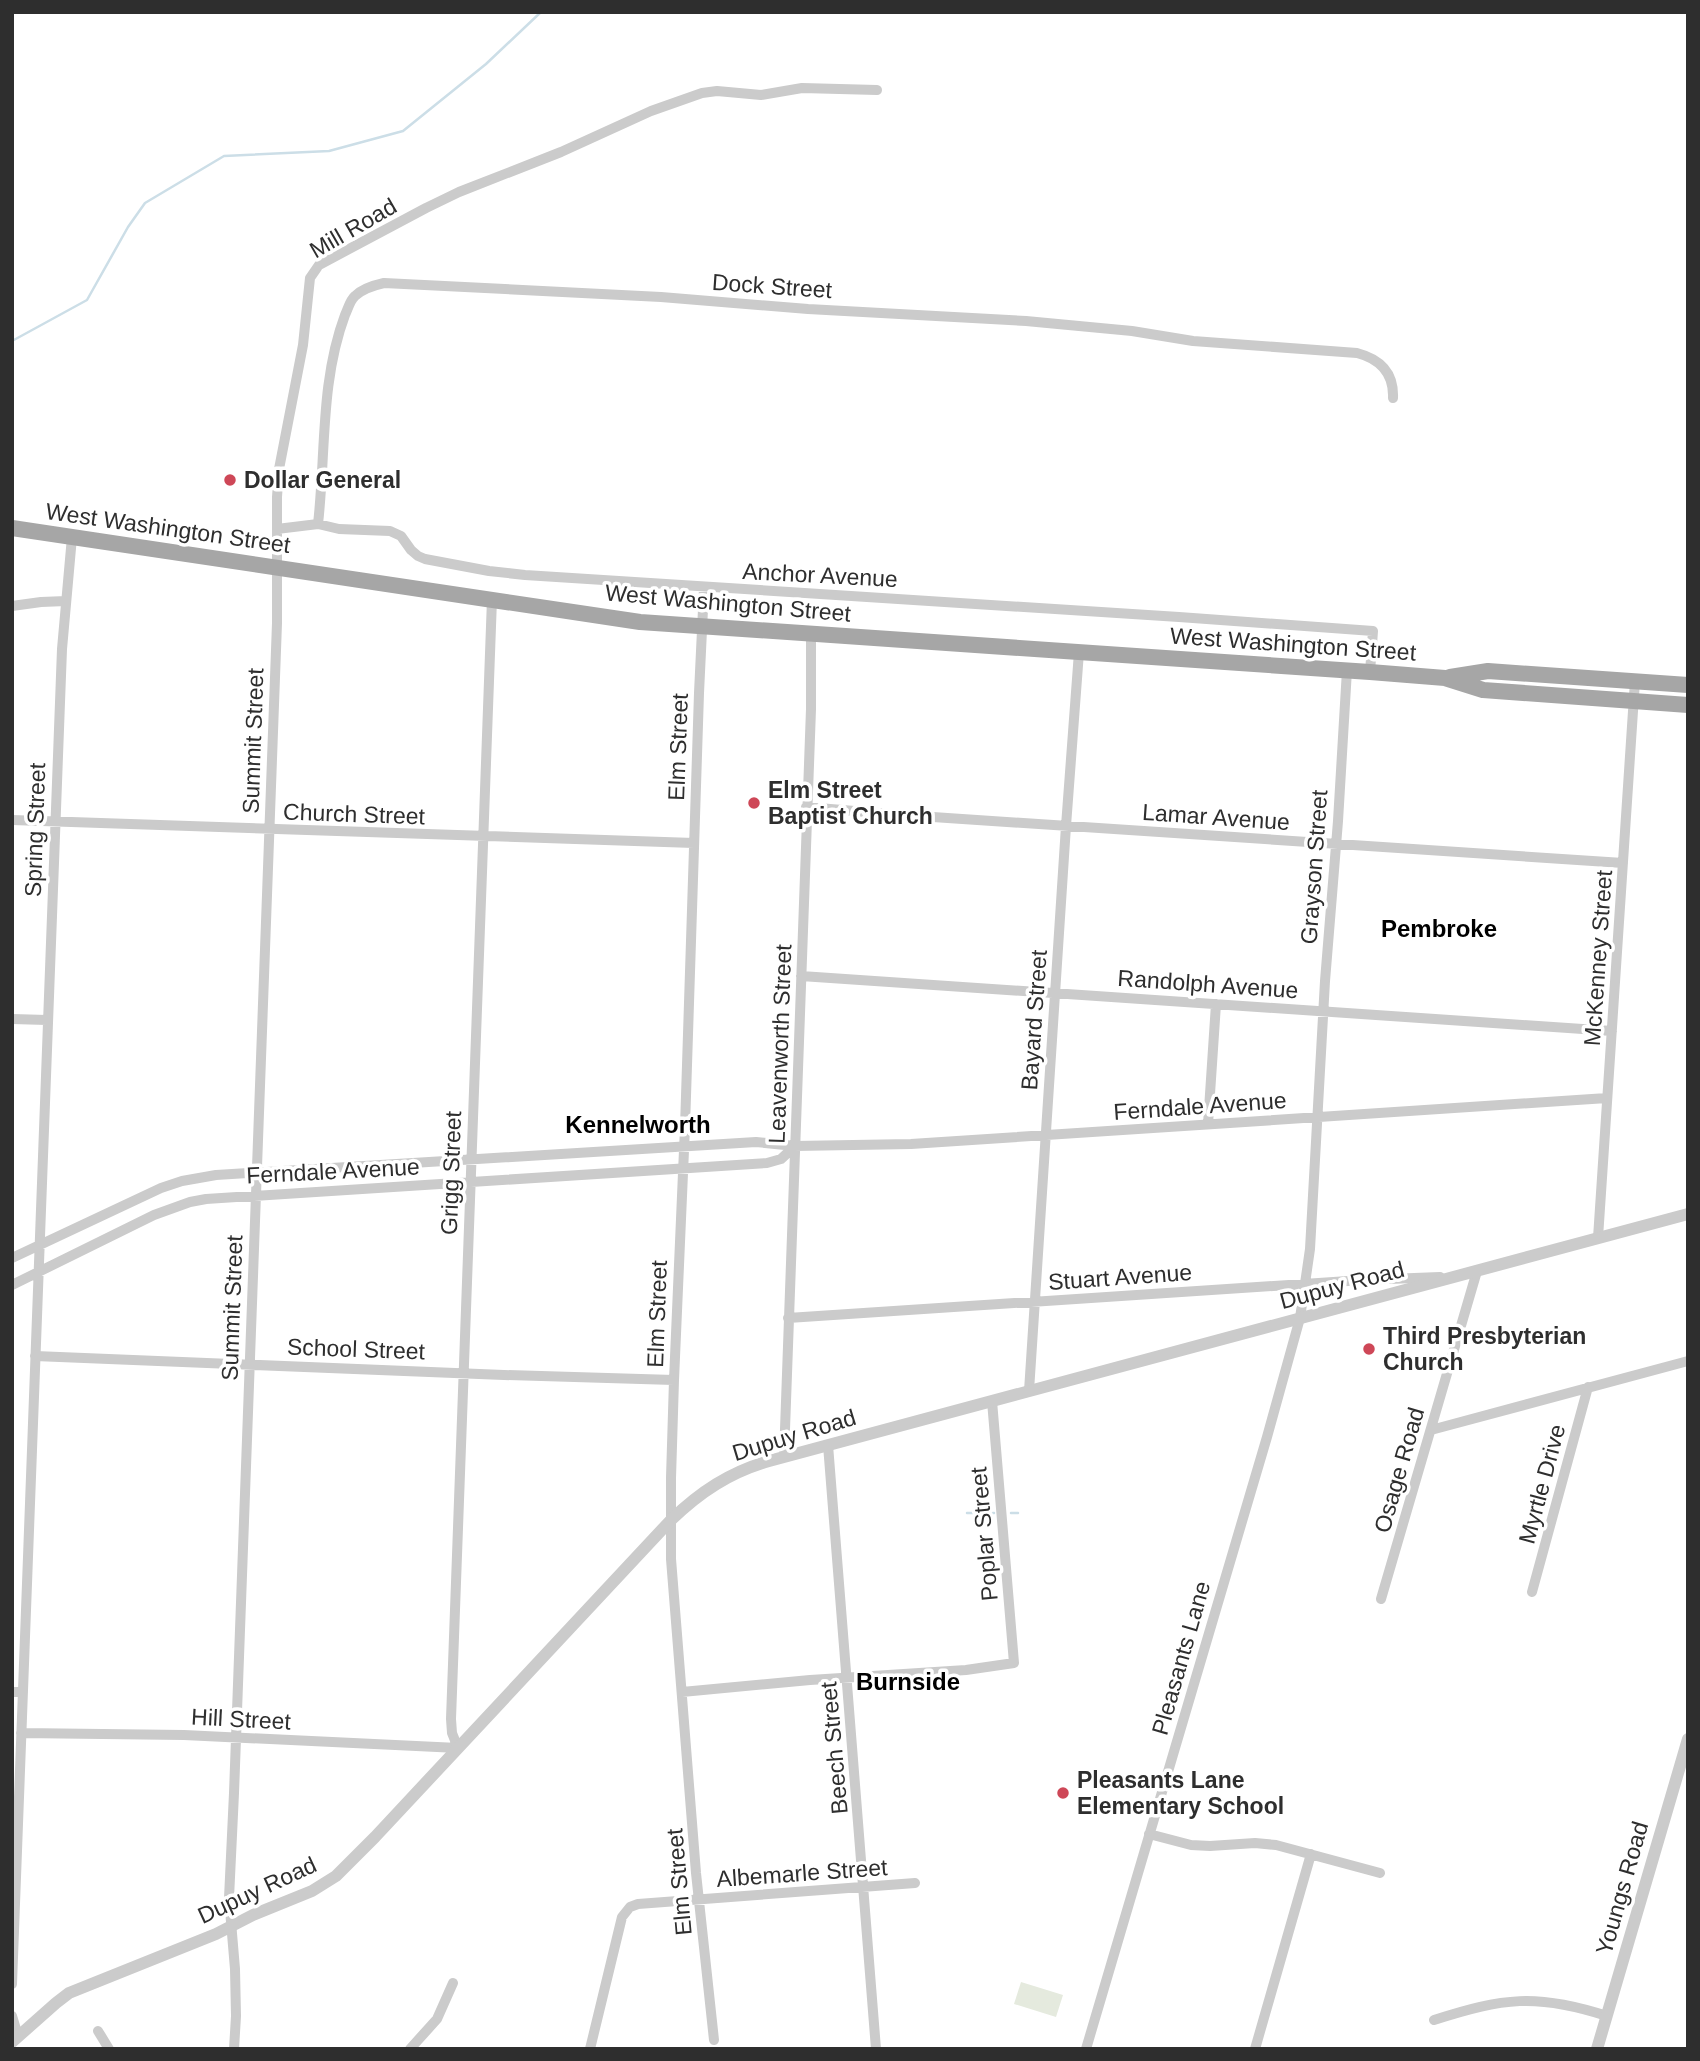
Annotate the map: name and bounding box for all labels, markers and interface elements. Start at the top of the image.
street label: Mill Road [305,193,401,263]
street label: Dock Street [711,269,833,303]
place label: Dollar General [244,467,401,493]
marker: Dollar General [222,472,238,488]
street label: West Washington Street [44,498,293,558]
street label: Anchor Avenue [742,558,898,592]
street label: West Washington Street [604,579,853,627]
street label: West Washington Street [1169,622,1418,666]
street label: Summit Street [237,667,269,814]
street label: Elm Street [663,692,693,801]
street label: Spring Street [20,762,50,898]
place label: Elm Street Baptist Church [768,777,933,829]
street label: Grayson Street [1296,788,1332,945]
marker: Elm Street Baptist Church [746,795,762,811]
street label: Church Street [283,799,426,829]
street label: Lamar Avenue [1141,799,1291,835]
street label: McKenney Street [1579,868,1617,1047]
district label: Pembroke [1381,915,1497,942]
street label: Leavenworth Street [764,943,796,1144]
street label: Bayard Street [1016,948,1052,1091]
street label: Randolph Avenue [1117,965,1299,1003]
street label: Ferndale Avenue [1113,1087,1287,1125]
street label: Grigg Street [436,1110,466,1235]
district label: Kennelworth [565,1111,711,1138]
street label: Ferndale Avenue [246,1153,420,1189]
street label: Summit Street [216,1234,248,1381]
street label: Dupuy Road [1277,1256,1407,1314]
street label: Elm Street [642,1259,672,1368]
street label: Stuart Avenue [1047,1259,1193,1295]
place label: Third Presbyterian Church [1383,1323,1586,1375]
street label: School Street [287,1334,426,1364]
marker: Third Presbyterian Church [1361,1341,1377,1357]
street label: Dupuy Road [729,1404,859,1466]
street label: Osage Road [1369,1404,1429,1536]
street label: Myrtle Drive [1514,1421,1570,1547]
street label: Poplar Street [965,1465,1003,1602]
street label: Pleasants Lane [1147,1578,1215,1738]
district label: Burnside [856,1668,960,1695]
street label: Beech Street [815,1680,853,1815]
street label: Hill Street [191,1703,292,1735]
place label: Pleasants Lane Elementary School [1077,1767,1284,1819]
marker: Pleasants Lane Elementary School [1055,1785,1071,1801]
street label: Youngs Road [1591,1818,1653,1958]
street label: Elm Street [661,1827,697,1937]
street label: Dupuy Road [194,1851,320,1929]
street label: Albemarle Street [716,1854,889,1892]

